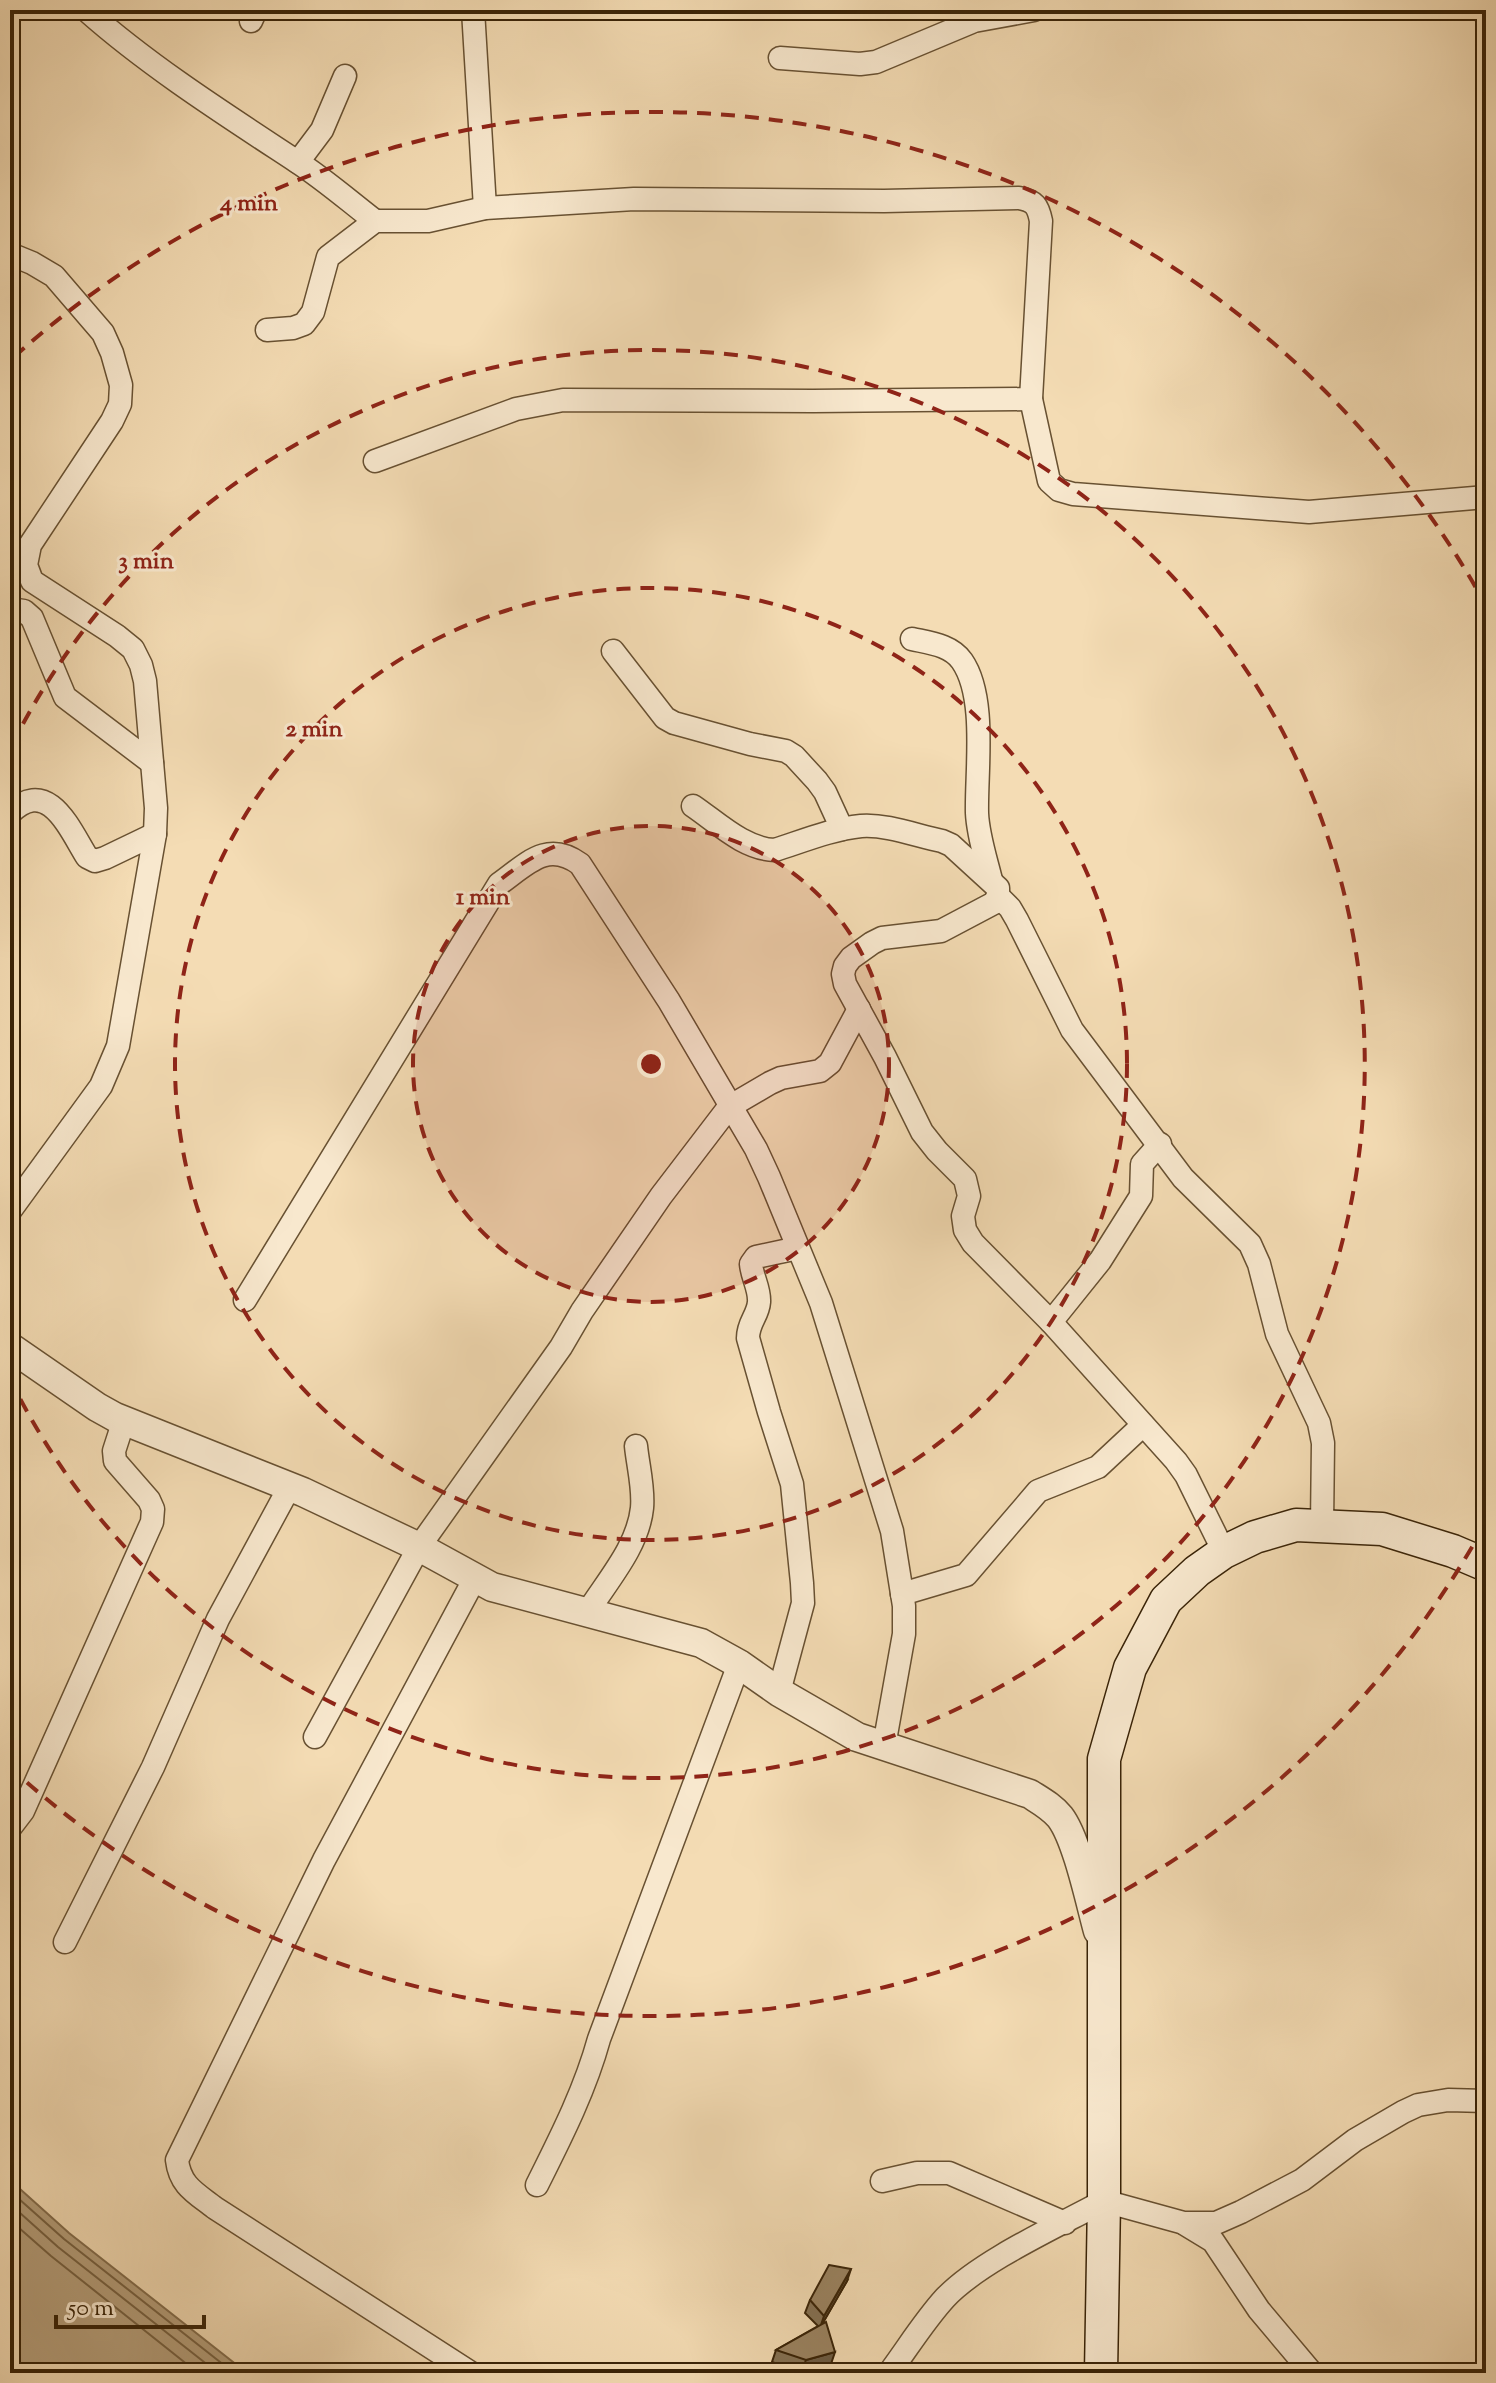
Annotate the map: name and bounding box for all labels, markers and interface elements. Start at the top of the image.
text: 4 min [219,187,279,221]
text: 3 min [118,545,175,579]
text: 2 min [285,713,343,747]
text: 1 min [456,881,511,915]
centre of rings [637,1050,665,1078]
scale bar [56,2279,204,2329]
text: 50 m [66,2292,114,2326]

